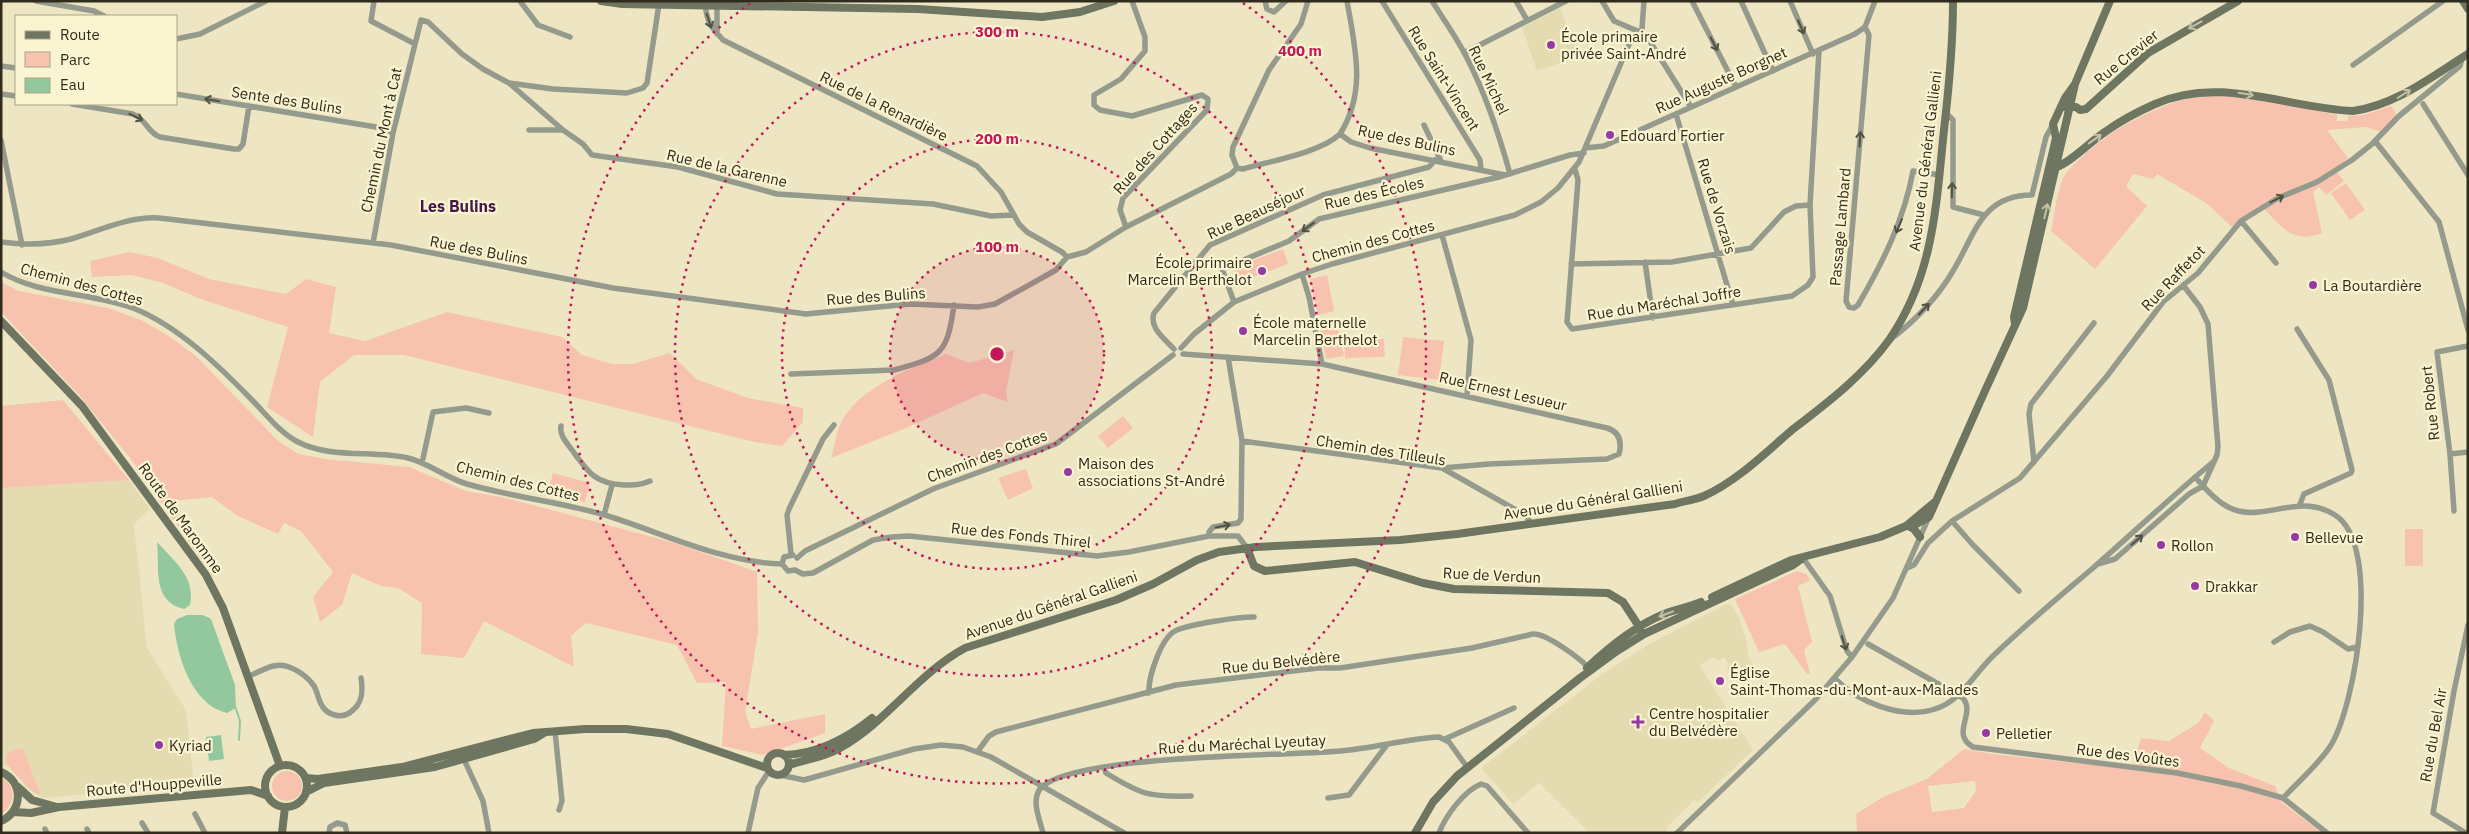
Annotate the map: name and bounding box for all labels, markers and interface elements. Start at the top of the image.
one-way arrow [704,13,714,29]
legend [15,15,178,105]
one-way arrow [1797,19,1807,34]
one-way arrow [2188,20,2203,30]
text: 300 m [975,22,1019,41]
street label: Rue Saint-Vincent [1404,22,1484,134]
text: Route [60,25,100,44]
street label: Rue Crevier [2090,25,2163,89]
place label: École primaire privée Saint-André [1561,27,1686,63]
one-way arrow [1710,36,1719,51]
marker: École primaire privée Saint-André [1545,39,1557,51]
text: 400 m [1278,41,1322,60]
street label: Rue Michel [1465,42,1513,118]
street label: Rue Auguste Borgnet [1652,42,1790,118]
text: Parc [60,50,90,69]
street label: Chemin du Mont à Cat [356,66,406,214]
street label: Rue de la Renardière [817,67,951,145]
street label: Avenue du Général Gallieni [1905,70,1945,252]
text: Eau [60,75,85,94]
street label: Sente des Bulins [230,82,344,118]
one-way arrow [2396,89,2410,99]
one-way arrow [2238,90,2254,100]
one-way arrow [205,95,221,105]
street label: Rue des Cottages [1109,98,1201,198]
one-way arrow [129,113,144,123]
street label: Rue des Bulins [1356,120,1458,160]
place label: Edouard Fortier [1620,126,1725,145]
text: 200 m [975,129,1019,148]
marker: Edouard Fortier [1604,129,1616,141]
one-way arrow [1855,132,1865,148]
one-way arrow [2088,134,2102,144]
street label: Rue de la Garenne [665,145,789,191]
street label: Rue de Vorzais [1693,156,1741,256]
street label: Passage Lambard [1825,167,1855,287]
street label: Rue des Écoles [1322,172,1426,214]
street label: Rue Beauséjour [1204,181,1309,243]
one-way arrow [1947,183,1957,199]
one-way arrow [2270,194,2285,204]
district label: Les Bulins [420,196,496,216]
one-way arrow [2042,203,2051,219]
street label: Chemin des Cottes [1310,215,1436,267]
one-way arrow [1893,218,1903,233]
one-way arrow [1301,222,1315,233]
street label: Rue des Bulins [428,231,530,269]
text: 100 m [975,237,1019,256]
street label: Rue Raffetot [2137,241,2209,315]
place label: École primaire Marcelin Berthelot [1127,253,1252,289]
street label: Chemin des Cottes [19,258,145,310]
marker: École primaire Marcelin Berthelot [1256,265,1268,277]
place label: La Boutardière [2323,276,2422,295]
marker: La Boutardière [2307,279,2319,291]
street label: Rue du Maréchal Joffre [1586,281,1742,325]
street label: Rue des Bulins [826,283,926,309]
one-way arrow [1918,303,1930,316]
place label: École maternelle Marcelin Berthelot [1253,313,1378,349]
marker: École maternelle Marcelin Berthelot [1237,325,1249,337]
centre of rings [988,345,1006,363]
street label: Rue Robert [2417,364,2443,442]
street label: Rue Ernest Lesueur [1437,367,1569,415]
street label: Chemin des Cottes [924,425,1050,487]
street label: Chemin des Tilleuls [1315,430,1447,470]
place label: Maison des associations St-André [1078,454,1225,490]
street label: Chemin des Cottes [454,456,582,506]
street label: Route de Maromme [134,459,228,577]
marker: Maison des associations St-André [1062,466,1074,478]
street label: Avenue du Général Gallieni [1502,476,1684,524]
street label: Rue des Fonds Thirel [950,518,1092,552]
one-way arrow [1215,520,1231,530]
place label: Bellevue [2305,528,2363,547]
marker: Bellevue [2289,531,2301,543]
one-way arrow [2131,534,2144,546]
place label: Rollon [2171,536,2214,555]
marker: Rollon [2155,539,2167,551]
street label: Rue de Verdun [1442,563,1542,587]
street label: Avenue du Général Gallieni [962,566,1140,644]
place label: Drakkar [2205,577,2258,596]
marker: Drakkar [2189,580,2201,592]
one-way arrow [1659,610,1674,619]
one-way arrow [1840,634,1850,650]
street label: Rue du Belvédère [1221,646,1341,678]
place label: Église Saint-Thomas-du-Mont-aux-Malades [1730,663,1978,699]
marker: Église Saint-Thomas-du-Mont-aux-Malades [1714,675,1726,687]
street label: Rue du Bel Air [2415,686,2451,784]
place label: Centre hospitalier du Belvédère [1649,704,1770,740]
marker: Centre hospitalier du Belvédère [1631,715,1645,729]
place label: Pelletier [1996,724,2053,743]
marker: Pelletier [1980,727,1992,739]
street label: Rue du Maréchal Lyeutay [1158,730,1327,758]
place label: Kyriad [169,736,212,755]
marker: Kyriad [153,739,165,751]
street label: Rue des Voûtes [2075,739,2181,771]
street label: Route d'Houppeville [85,770,223,800]

